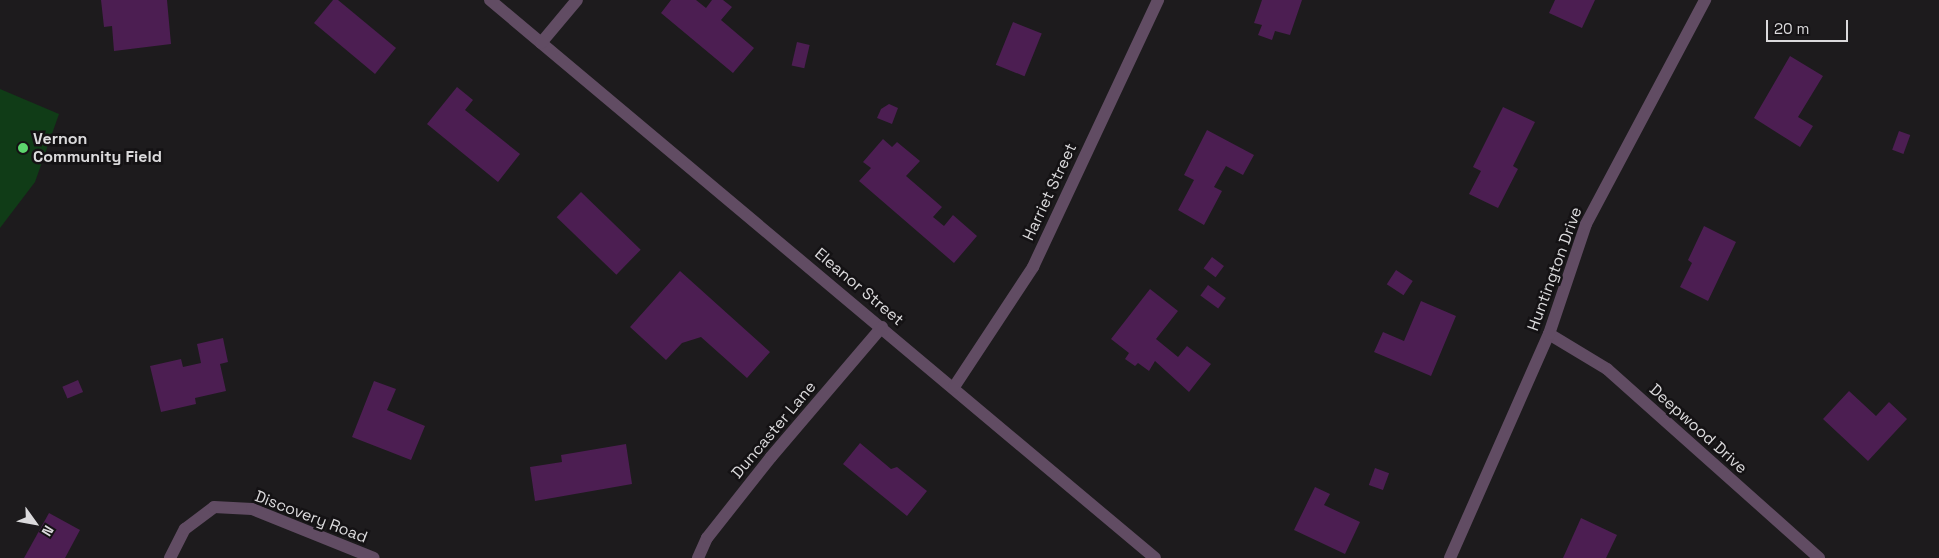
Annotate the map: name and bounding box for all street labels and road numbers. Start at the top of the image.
street label: Harriet Street [1019,140,1081,244]
street label: Huntington Drive [1524,204,1586,334]
street label: Eleanor Street [811,244,907,330]
street label: Duncaster Lane [728,377,820,483]
street label: Deepwood Drive [1645,380,1751,478]
street label: Discovery Road [252,487,370,547]

